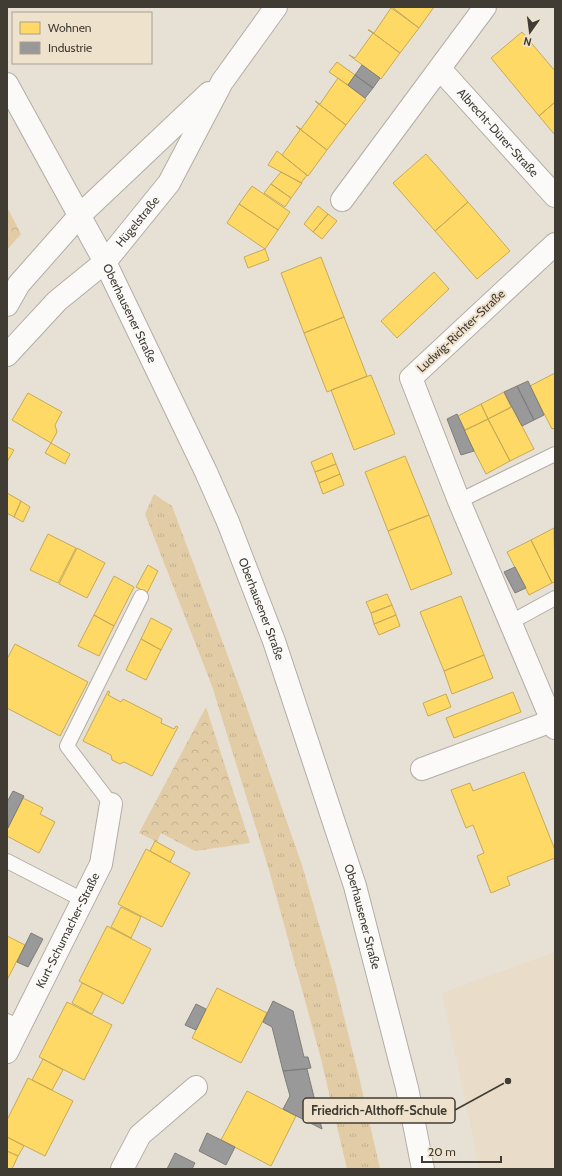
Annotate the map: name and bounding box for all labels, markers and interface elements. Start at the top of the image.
legend [12,12,152,64]
north arrow [510,12,550,52]
text: Wohnen [48,20,92,35]
text: N [522,34,533,49]
text: Industrie [48,40,92,55]
street label: Albrecht-Dürer-Straße [454,85,542,180]
street label: Hügelstraße [112,193,162,250]
street label: Oberhausener Straße [100,261,160,365]
street label: Ludwig-Richter-Straße [414,286,508,375]
street label: Oberhausener Straße [236,556,288,662]
street label: Oberhausener Straße [341,862,384,971]
street label: Kurt-Schumacher-Straße [32,870,103,990]
callout: Friedrich-Althoff-Schule [303,1098,455,1123]
text: Friedrich-Althoff-Schule [311,1102,447,1118]
scale bar [422,1138,501,1164]
text: 20 m [428,1144,456,1159]

